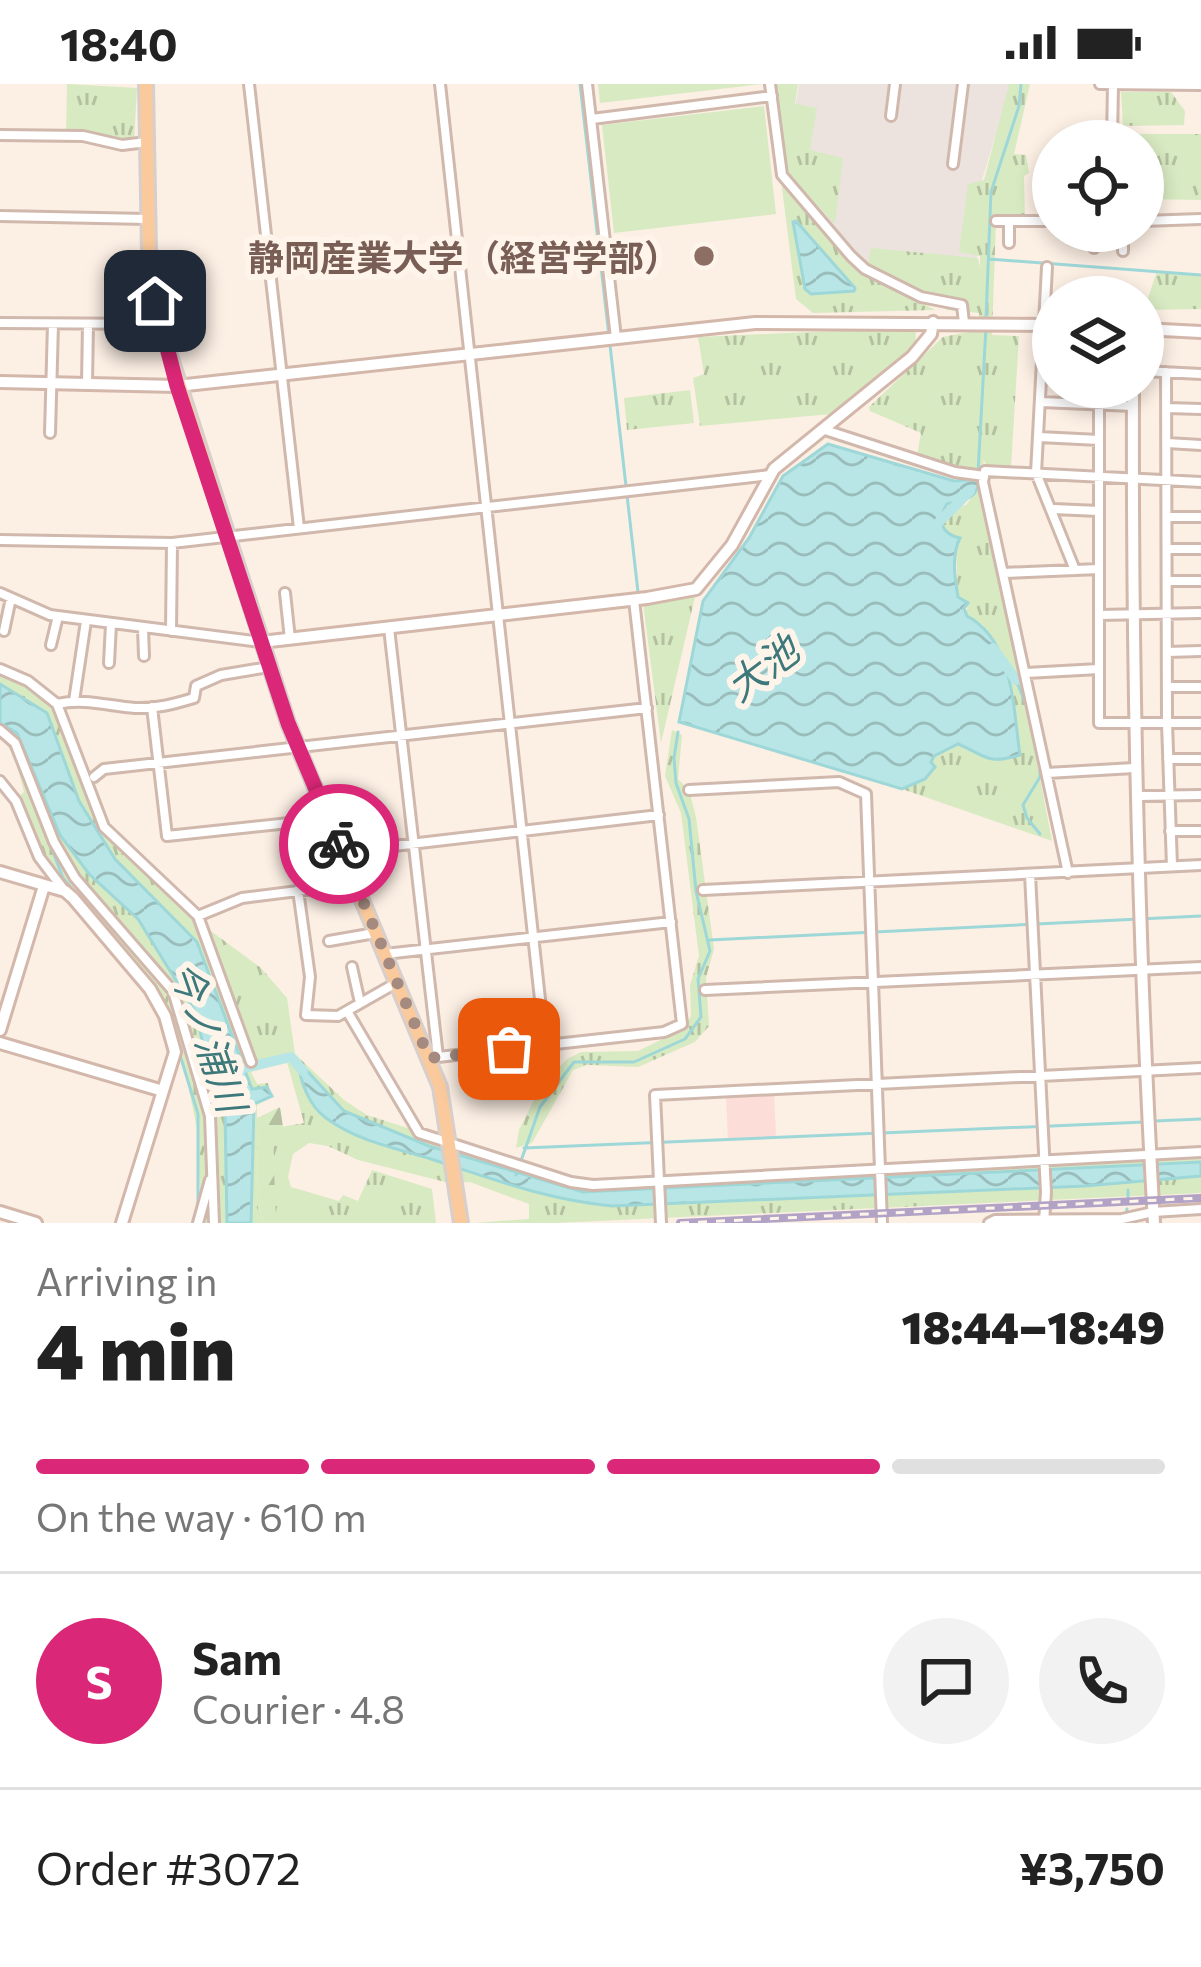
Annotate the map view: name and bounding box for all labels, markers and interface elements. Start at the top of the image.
text: 18:40 [60,15,178,70]
map controls [1032,120,1164,408]
button: locate [1032,120,1164,252]
place label: 静岡産業大学（経営学部） [248,234,680,278]
marker: 静岡産業大学（経営学部） [691,243,717,269]
pin [104,250,206,352]
icon: home [122,268,188,334]
button: layers [1032,276,1164,408]
water label: 大池 [715,622,810,710]
courier [279,784,399,904]
icon: bike [306,811,372,877]
water label: 今ノ浦川 [162,954,259,1121]
pin [458,998,560,1100]
icon: bag [476,1016,542,1082]
text: Arriving in [36,1256,217,1304]
text: 18:44–18:49 [901,1298,1165,1353]
text: 4 min [36,1301,235,1396]
text: On the way · 610 m [36,1492,366,1540]
button: chat [883,1618,1009,1744]
button: phone [1039,1618,1165,1744]
text: Sam [192,1629,282,1684]
text: S [85,1653,113,1708]
text: Courier · 4.8 [192,1684,405,1732]
text: Order #3072 [36,1839,301,1894]
text: ¥3,750 [1019,1839,1165,1894]

